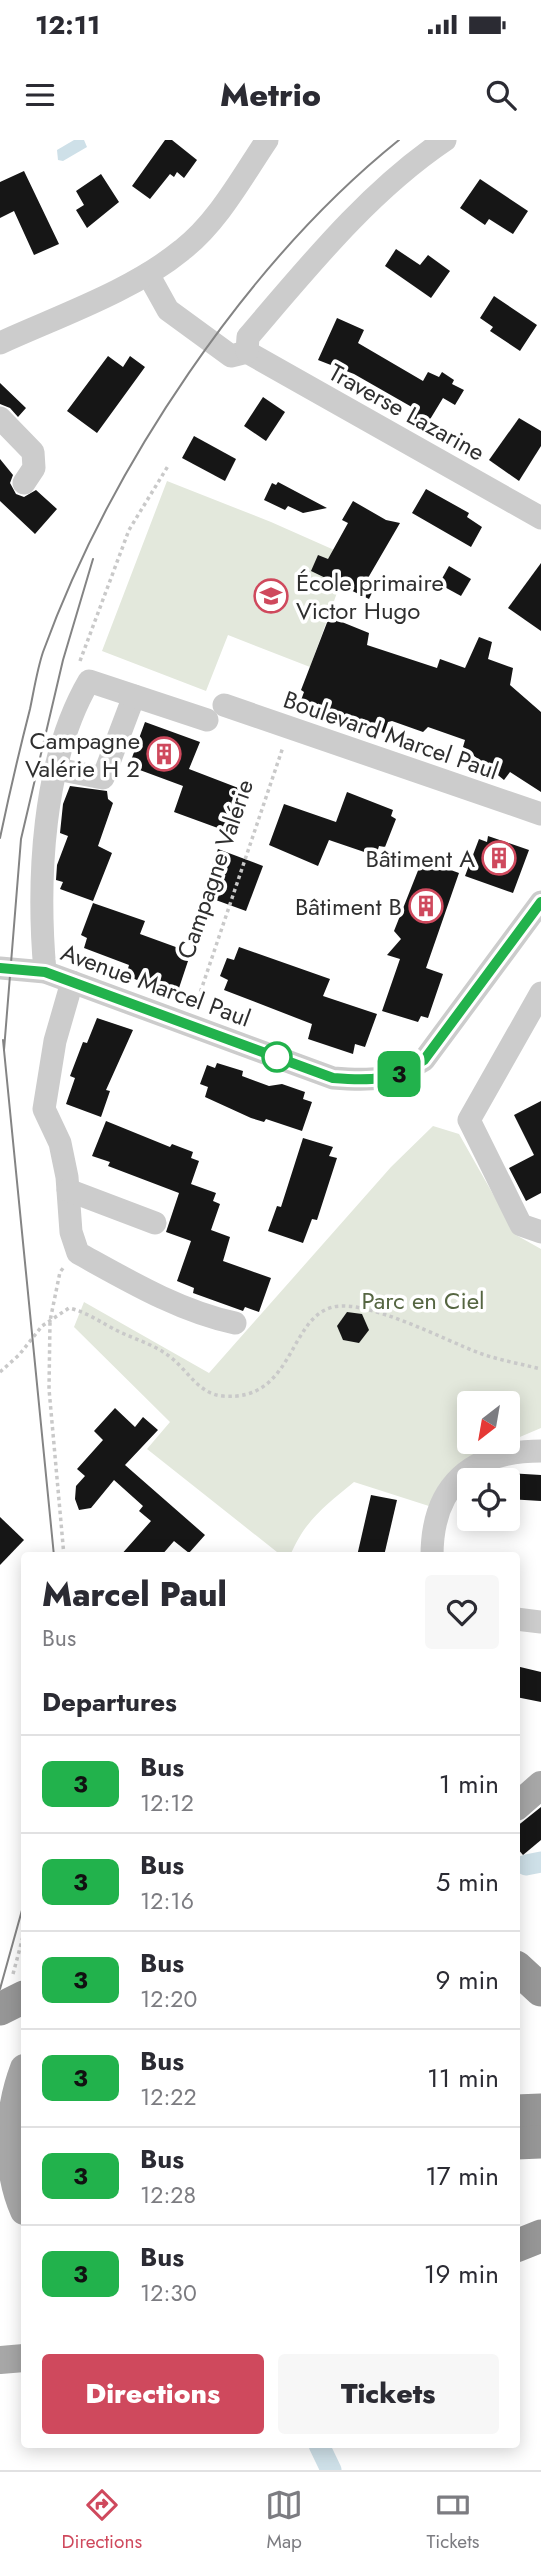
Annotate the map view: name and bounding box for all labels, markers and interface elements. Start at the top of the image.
text: 12:11 [35,6,100,44]
text: Metrio [220,72,321,118]
icon: menu [21,76,59,114]
icon: search [482,76,520,114]
street label: Traverse Lazarine [323,355,491,469]
place label: École primaire Victor Hugo [296,565,444,628]
school or university icon: École primaire Victor Hugo [252,577,290,615]
street label: Boulevard Marcel Paul [279,682,503,788]
place label: Campagne Valérie H 2 [25,723,140,786]
building icon: Campagne Valérie H 2 [145,735,183,773]
street label: Campagne Valérie [168,775,262,963]
building icon: Bâtiment A [480,839,518,877]
place label: Bâtiment A [365,841,475,876]
building icon: Bâtiment B [407,887,445,925]
place label: Bâtiment B [295,889,402,924]
street label: Avenue Marcel Paul [56,934,256,1036]
unlabelled marker [262,1042,292,1072]
line badge: 3 [376,1051,422,1097]
text: 3 [392,1056,406,1091]
park label: Parc en Ciel [361,1283,485,1318]
north arrow [457,1391,520,1454]
map controls [457,1391,520,1531]
button: locate [457,1468,520,1531]
text: Marcel Paul [42,1571,227,1618]
button: heart [425,1575,499,1649]
text: Bus [42,1621,76,1655]
text: Departures [42,1683,177,1721]
text: Bus [140,1748,184,1786]
text: 1 min [439,1765,499,1803]
text: 3 [73,1766,88,1801]
text: 12:12 [140,1786,194,1820]
text: Bus [140,1846,184,1884]
text: 5 min [436,1863,499,1901]
text: 3 [73,1864,88,1899]
text: 12:16 [140,1884,194,1918]
text: Bus [140,1944,184,1982]
text: 9 min [436,1961,499,1999]
text: 3 [73,1962,88,1997]
text: 12:20 [140,1982,197,2016]
text: Bus [140,2042,184,2080]
text: 11 min [427,2059,499,2097]
text: 3 [73,2060,88,2095]
text: 12:22 [140,2080,197,2114]
text: Bus [140,2140,184,2178]
text: 17 min [425,2157,499,2195]
text: 3 [73,2158,88,2193]
text: 12:28 [140,2178,196,2212]
text: Bus [140,2238,184,2276]
text: 19 min [424,2255,499,2293]
text: 3 [73,2256,88,2291]
text: 12:30 [140,2276,197,2310]
button: Directions [42,2354,264,2434]
button: Tickets [278,2354,499,2434]
tab: Directions [62,2486,142,2555]
tab: Map [265,2486,303,2555]
tab: Tickets [426,2486,479,2555]

